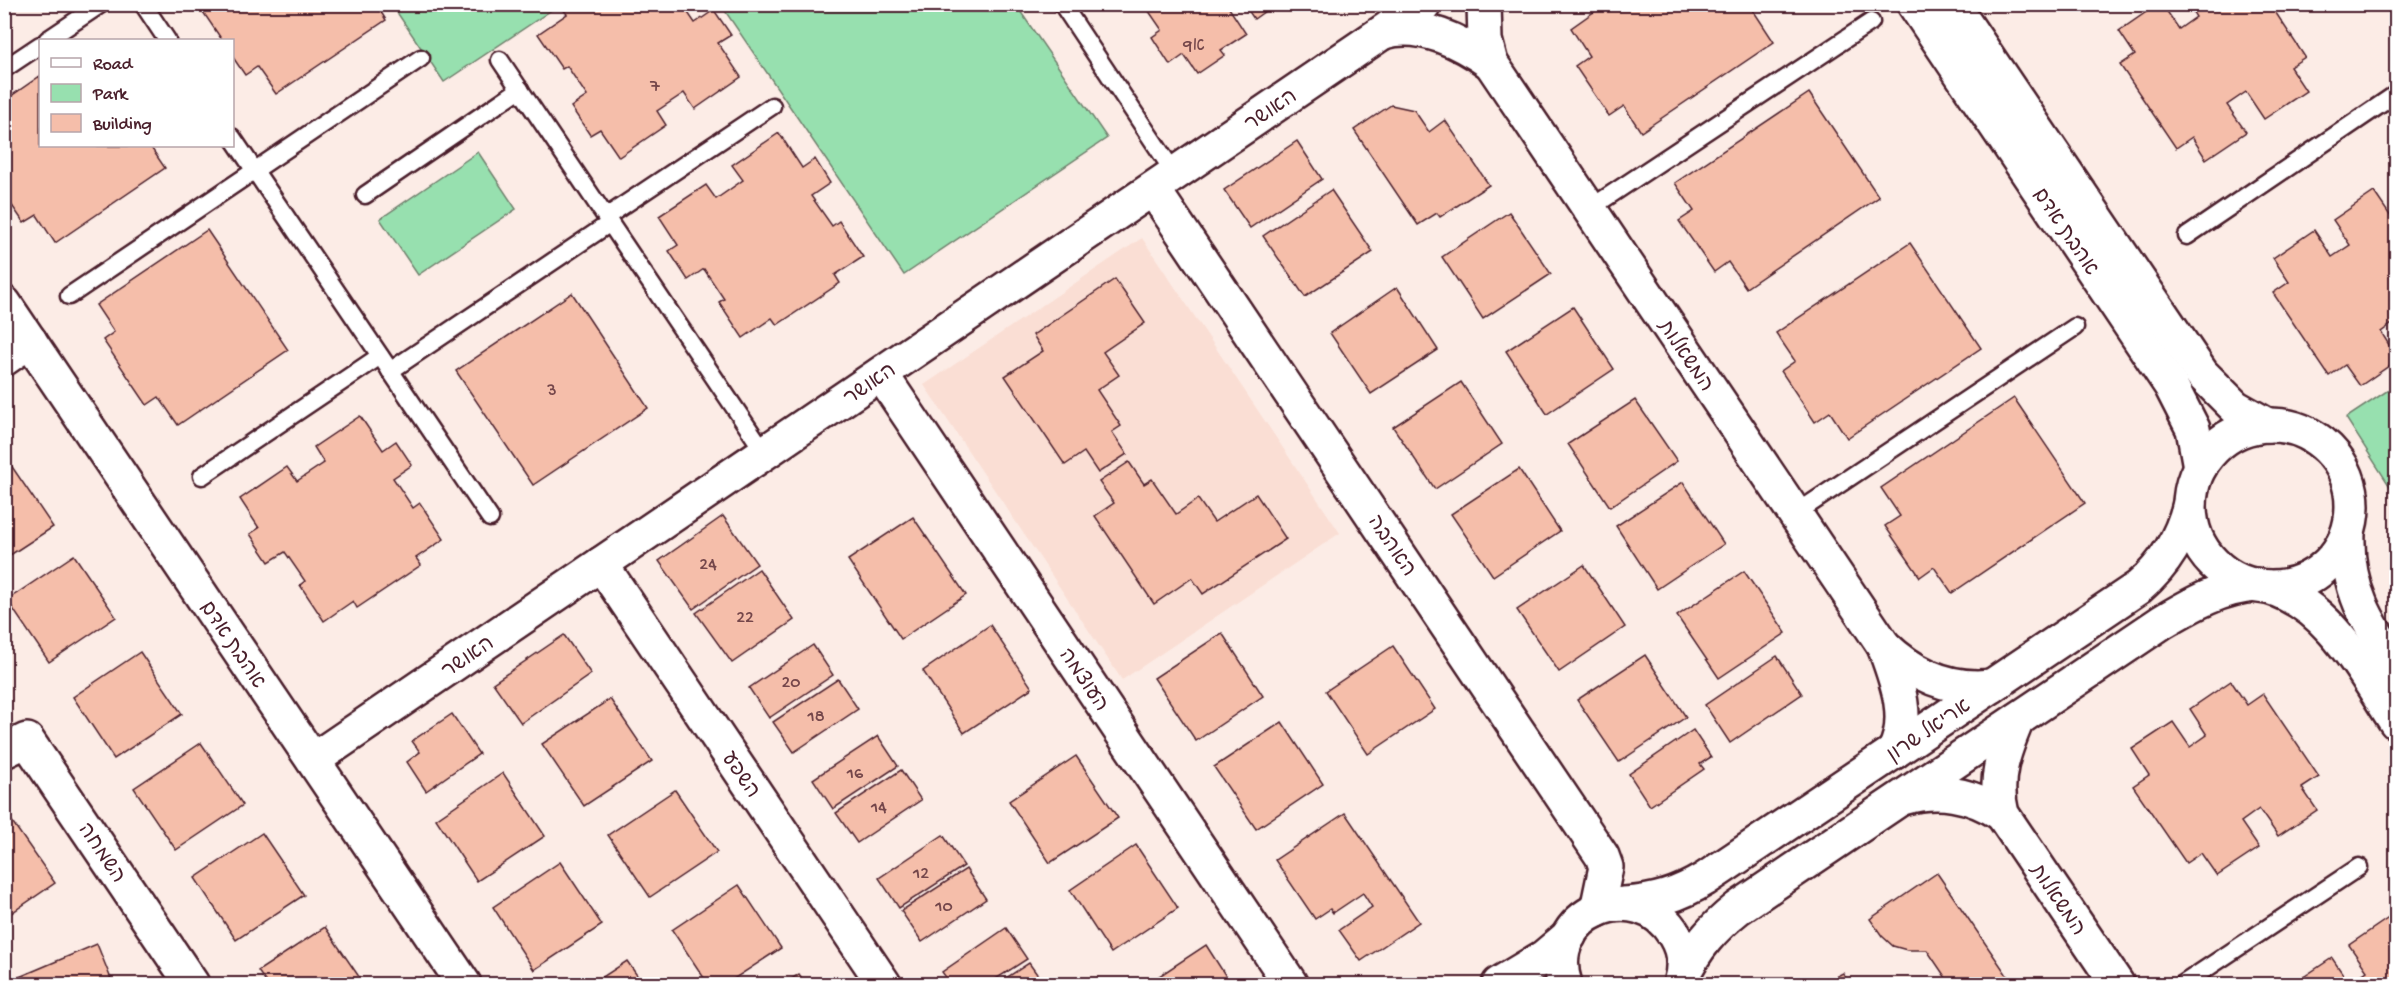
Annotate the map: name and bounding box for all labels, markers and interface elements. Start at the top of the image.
house number: 9א [1182,36,1205,57]
legend [39,39,234,147]
text: Road [93,55,134,76]
house number: 7 [649,77,660,98]
text: Park [92,85,129,106]
street label: האושר [1241,85,1303,138]
text: Building [92,115,152,136]
street label: אהבת אדם [2026,184,2102,282]
street label: המשאלות [1650,313,1719,398]
street label: האושר [840,359,902,412]
house number: 3 [546,381,557,402]
street label: האהבה [1360,511,1420,583]
house number: 24 [699,555,717,576]
street label: אהבת אדם [193,597,269,695]
house number: 22 [736,608,754,629]
street label: האושר [438,632,500,685]
street label: העוצמה [1052,645,1112,717]
house number: 20 [781,673,801,694]
street label: אריאל שרון [1882,693,1977,769]
house number: 18 [806,707,825,728]
street label: השפע [715,748,764,804]
house number: 16 [846,764,864,785]
house number: 14 [870,798,887,819]
street label: השמחה [71,819,129,889]
street label: המשאלות [2022,857,2091,942]
house number: 12 [912,864,929,885]
house number: 10 [934,897,953,918]

